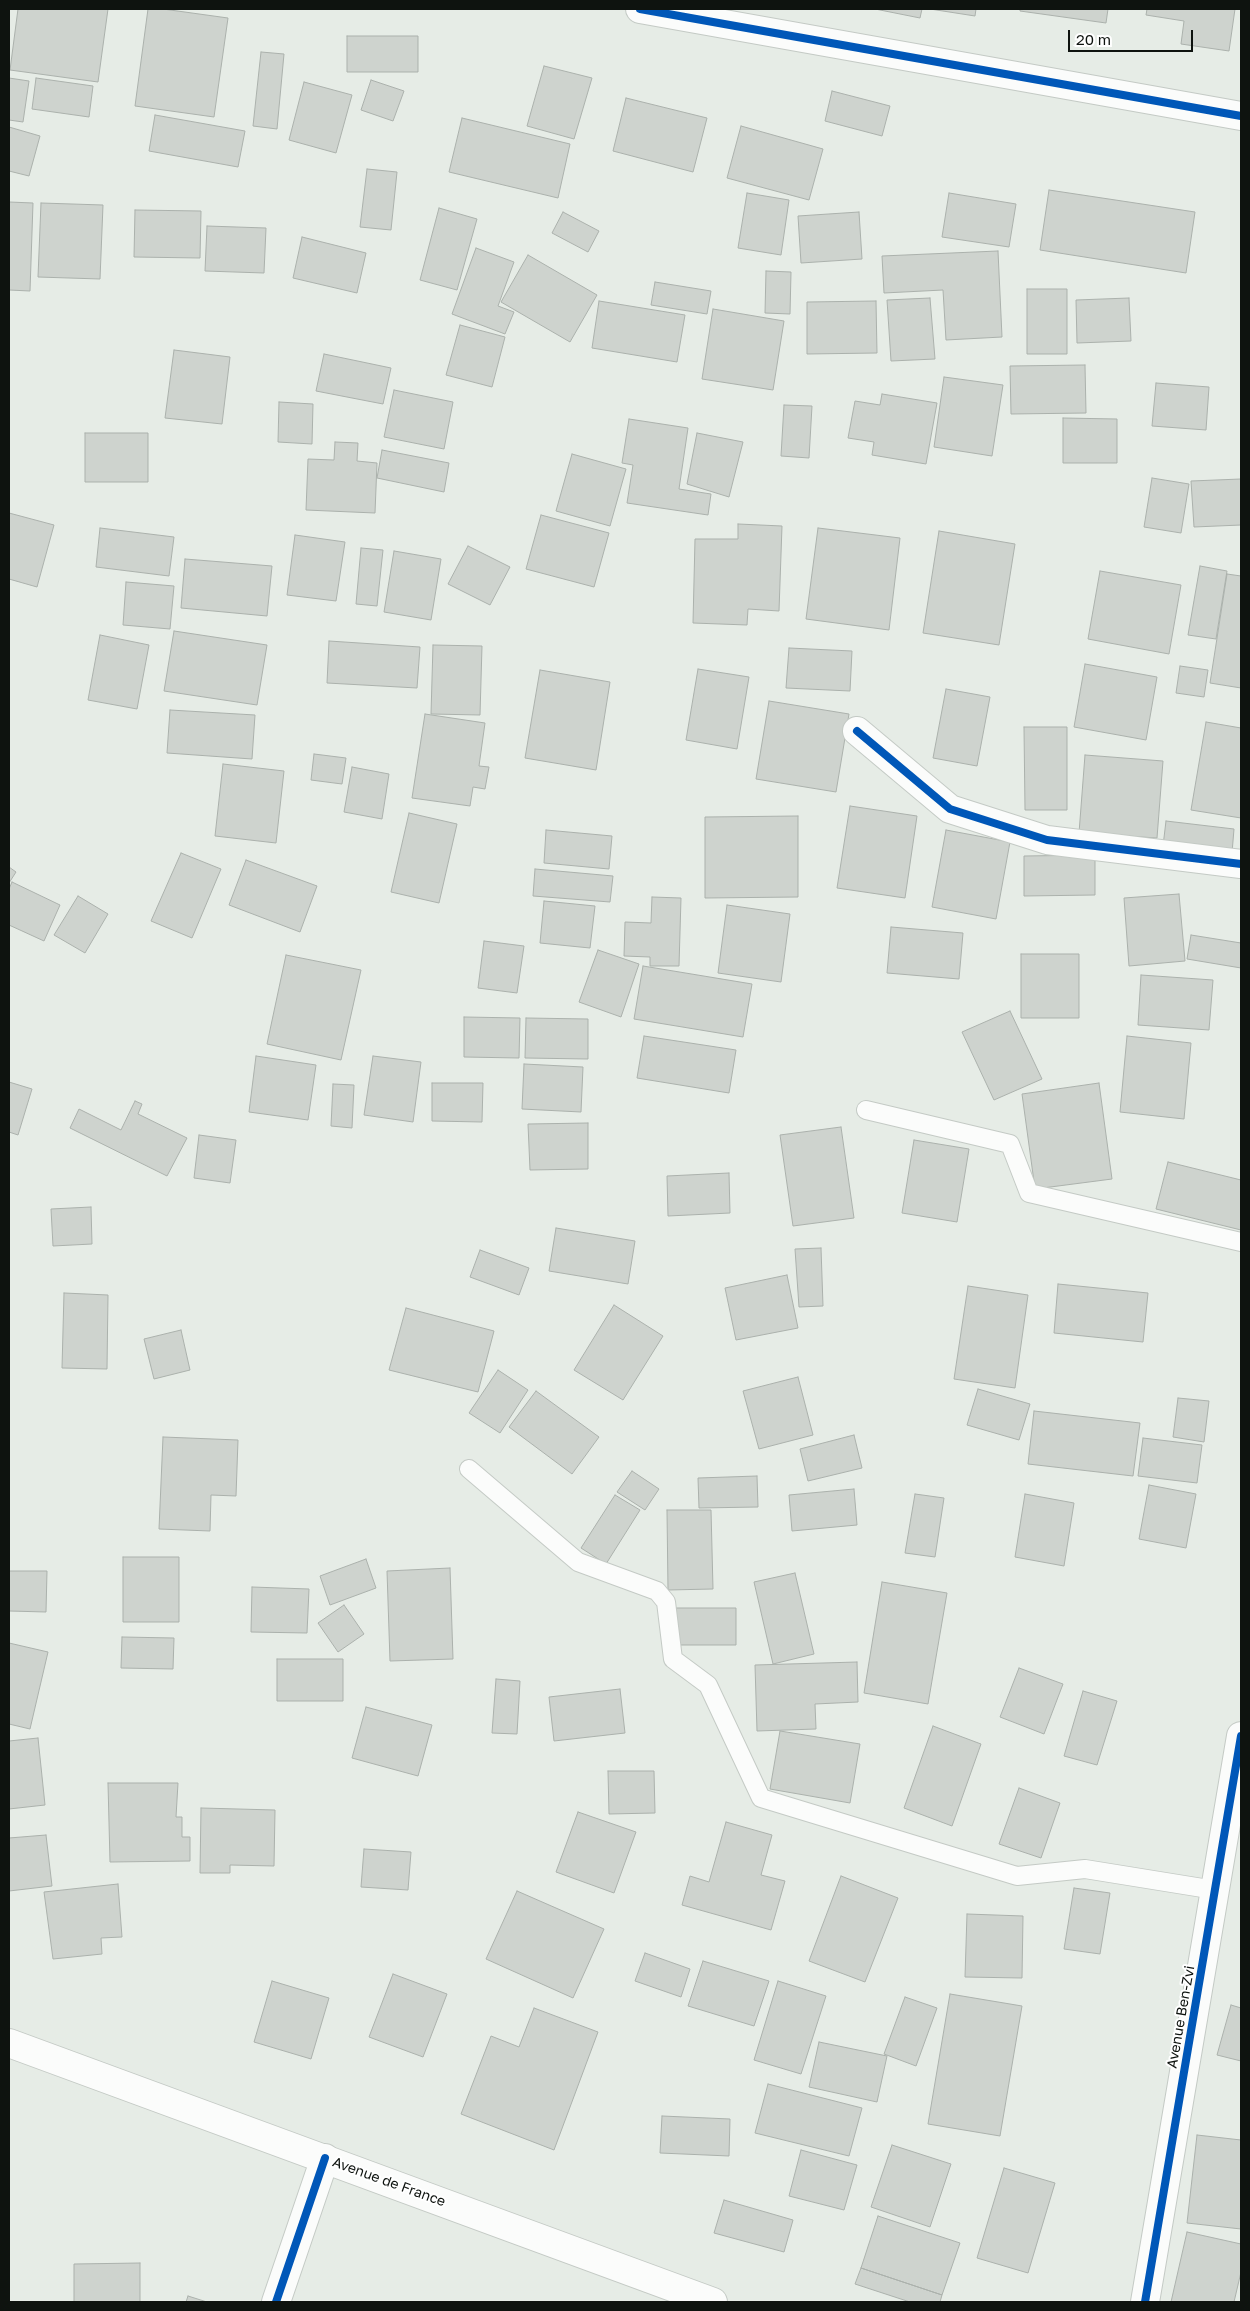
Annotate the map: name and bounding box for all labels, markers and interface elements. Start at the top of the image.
scale bar [1070,20,1195,52]
text: 20 m [1076,30,1111,48]
street label: Avenue Ben-Zvi [1164,1964,1198,2070]
street label: Avenue de France [330,2154,448,2210]

